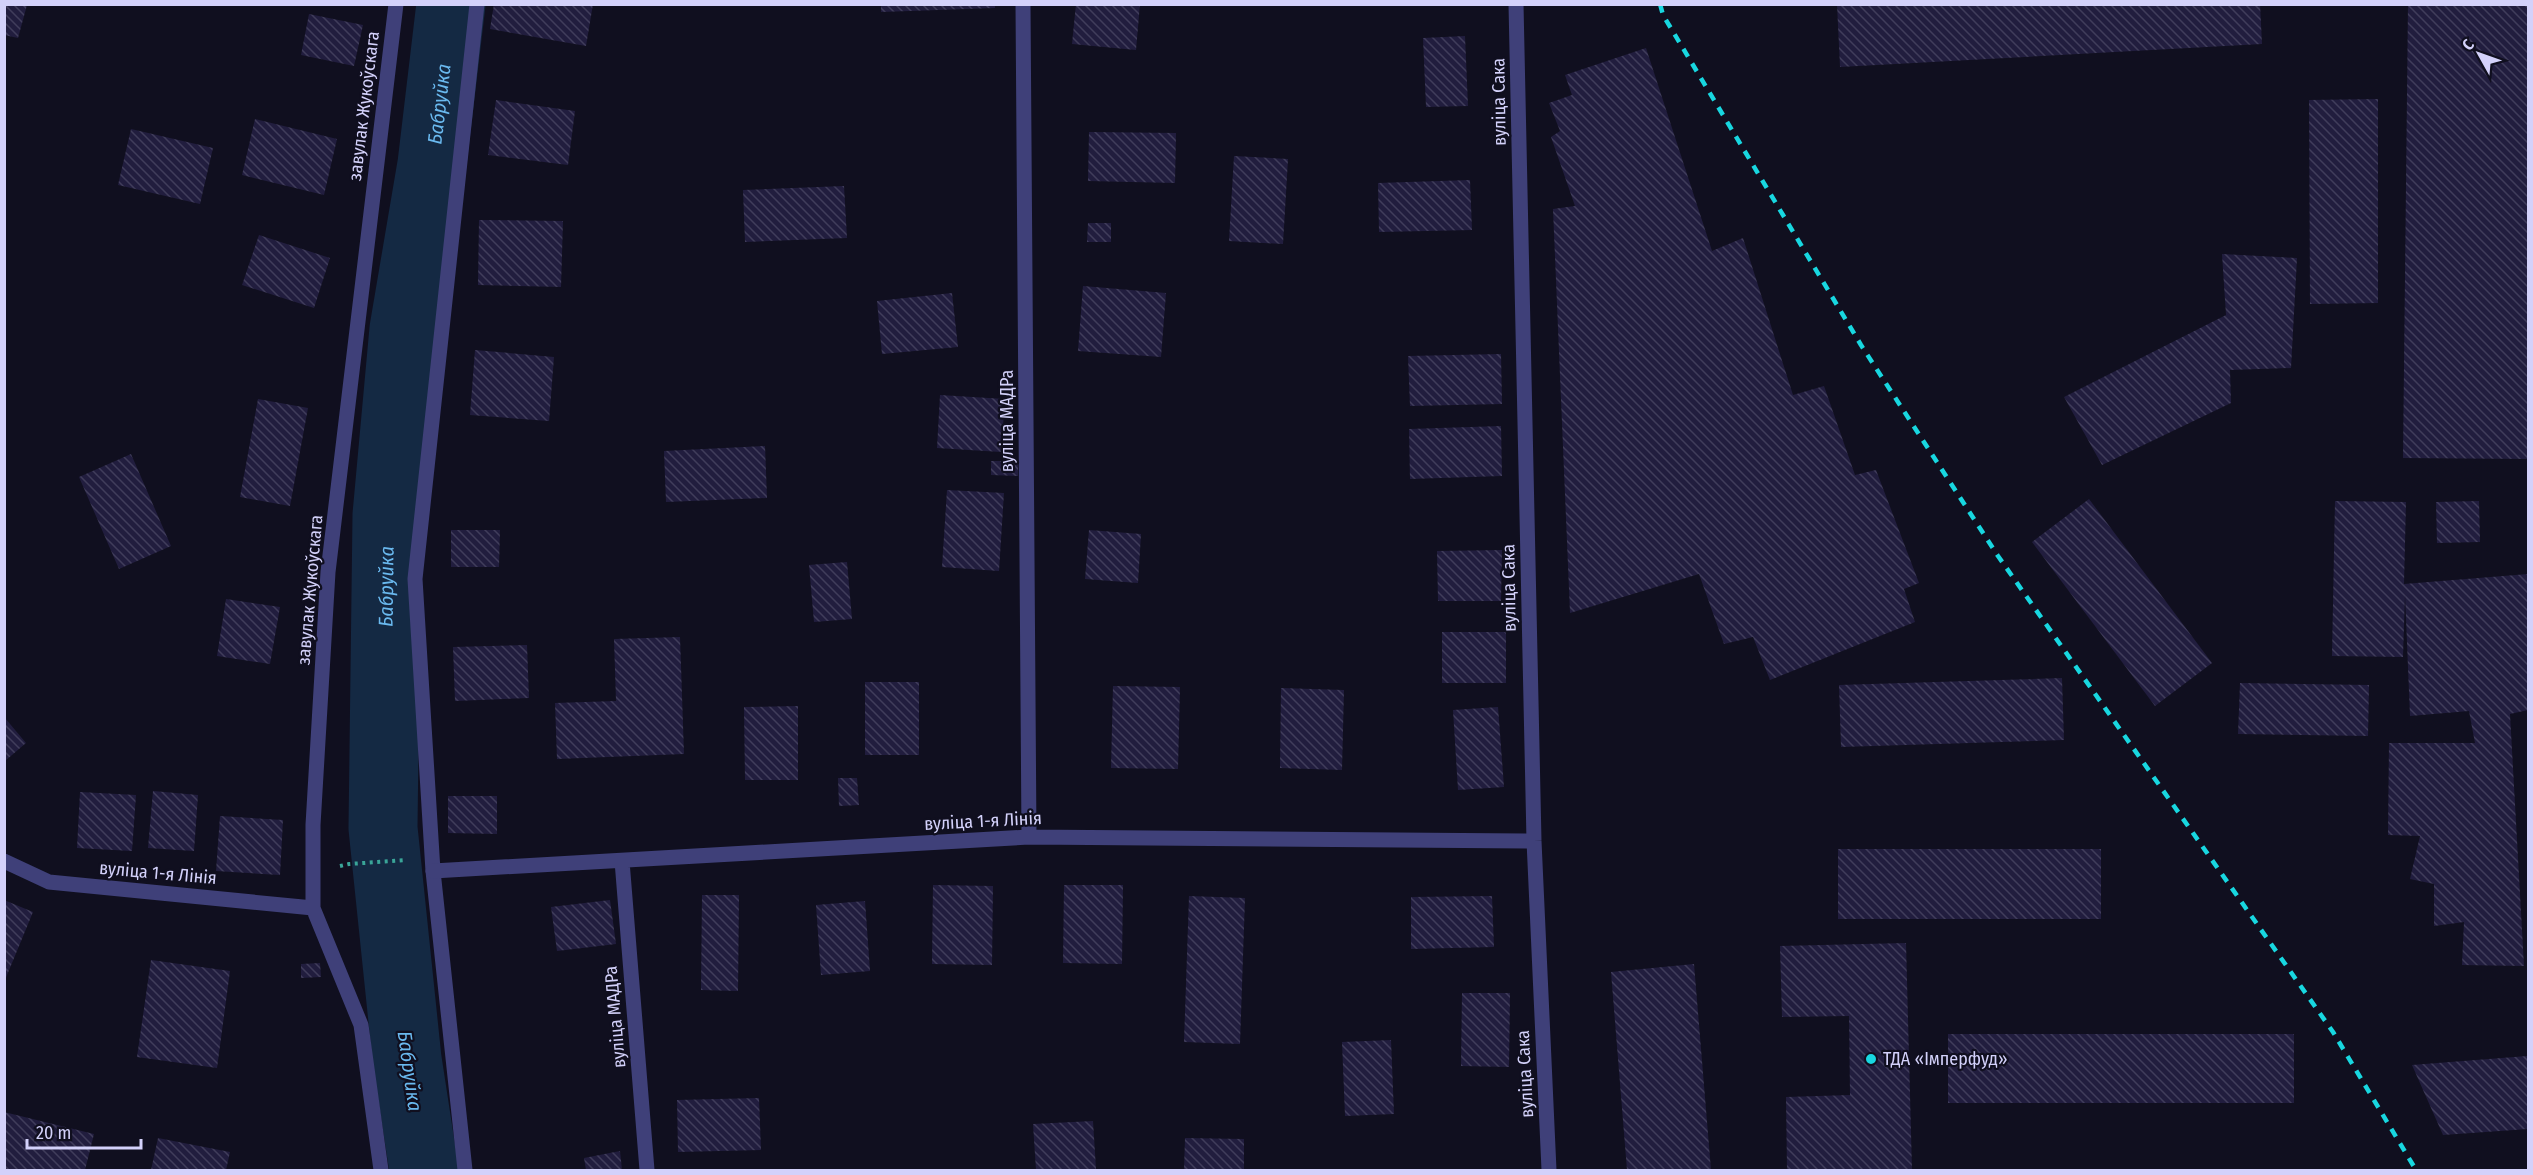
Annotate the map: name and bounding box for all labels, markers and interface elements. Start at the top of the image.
north arrow [2449,24,2509,84]
street label: завулак Жукоўскага [344,30,384,182]
text: С [2458,35,2478,54]
street label: вуліца Сака [1487,58,1511,146]
water label: Бабруйка [422,63,456,146]
street label: вуліца МАДРа [996,370,1018,472]
street label: завулак Жукоўскага [292,514,328,666]
street label: вуліца Сака [1497,544,1521,632]
water label: Бабруйка [374,546,399,627]
street label: вуліца 1-я Лінія [924,807,1042,835]
street label: вуліца 1-я Лінія [98,857,218,889]
street label: вуліца МАДРа [600,965,630,1069]
water label: Бабруйка [392,1029,428,1113]
street label: вуліца Сака [1512,1029,1538,1118]
place label: ТДА «Імперфуд» [1883,1048,2008,1070]
marker: ТДА «Імперфуд» [1864,1052,1878,1066]
scale bar [27,1112,141,1150]
text: 20 m [36,1122,71,1144]

